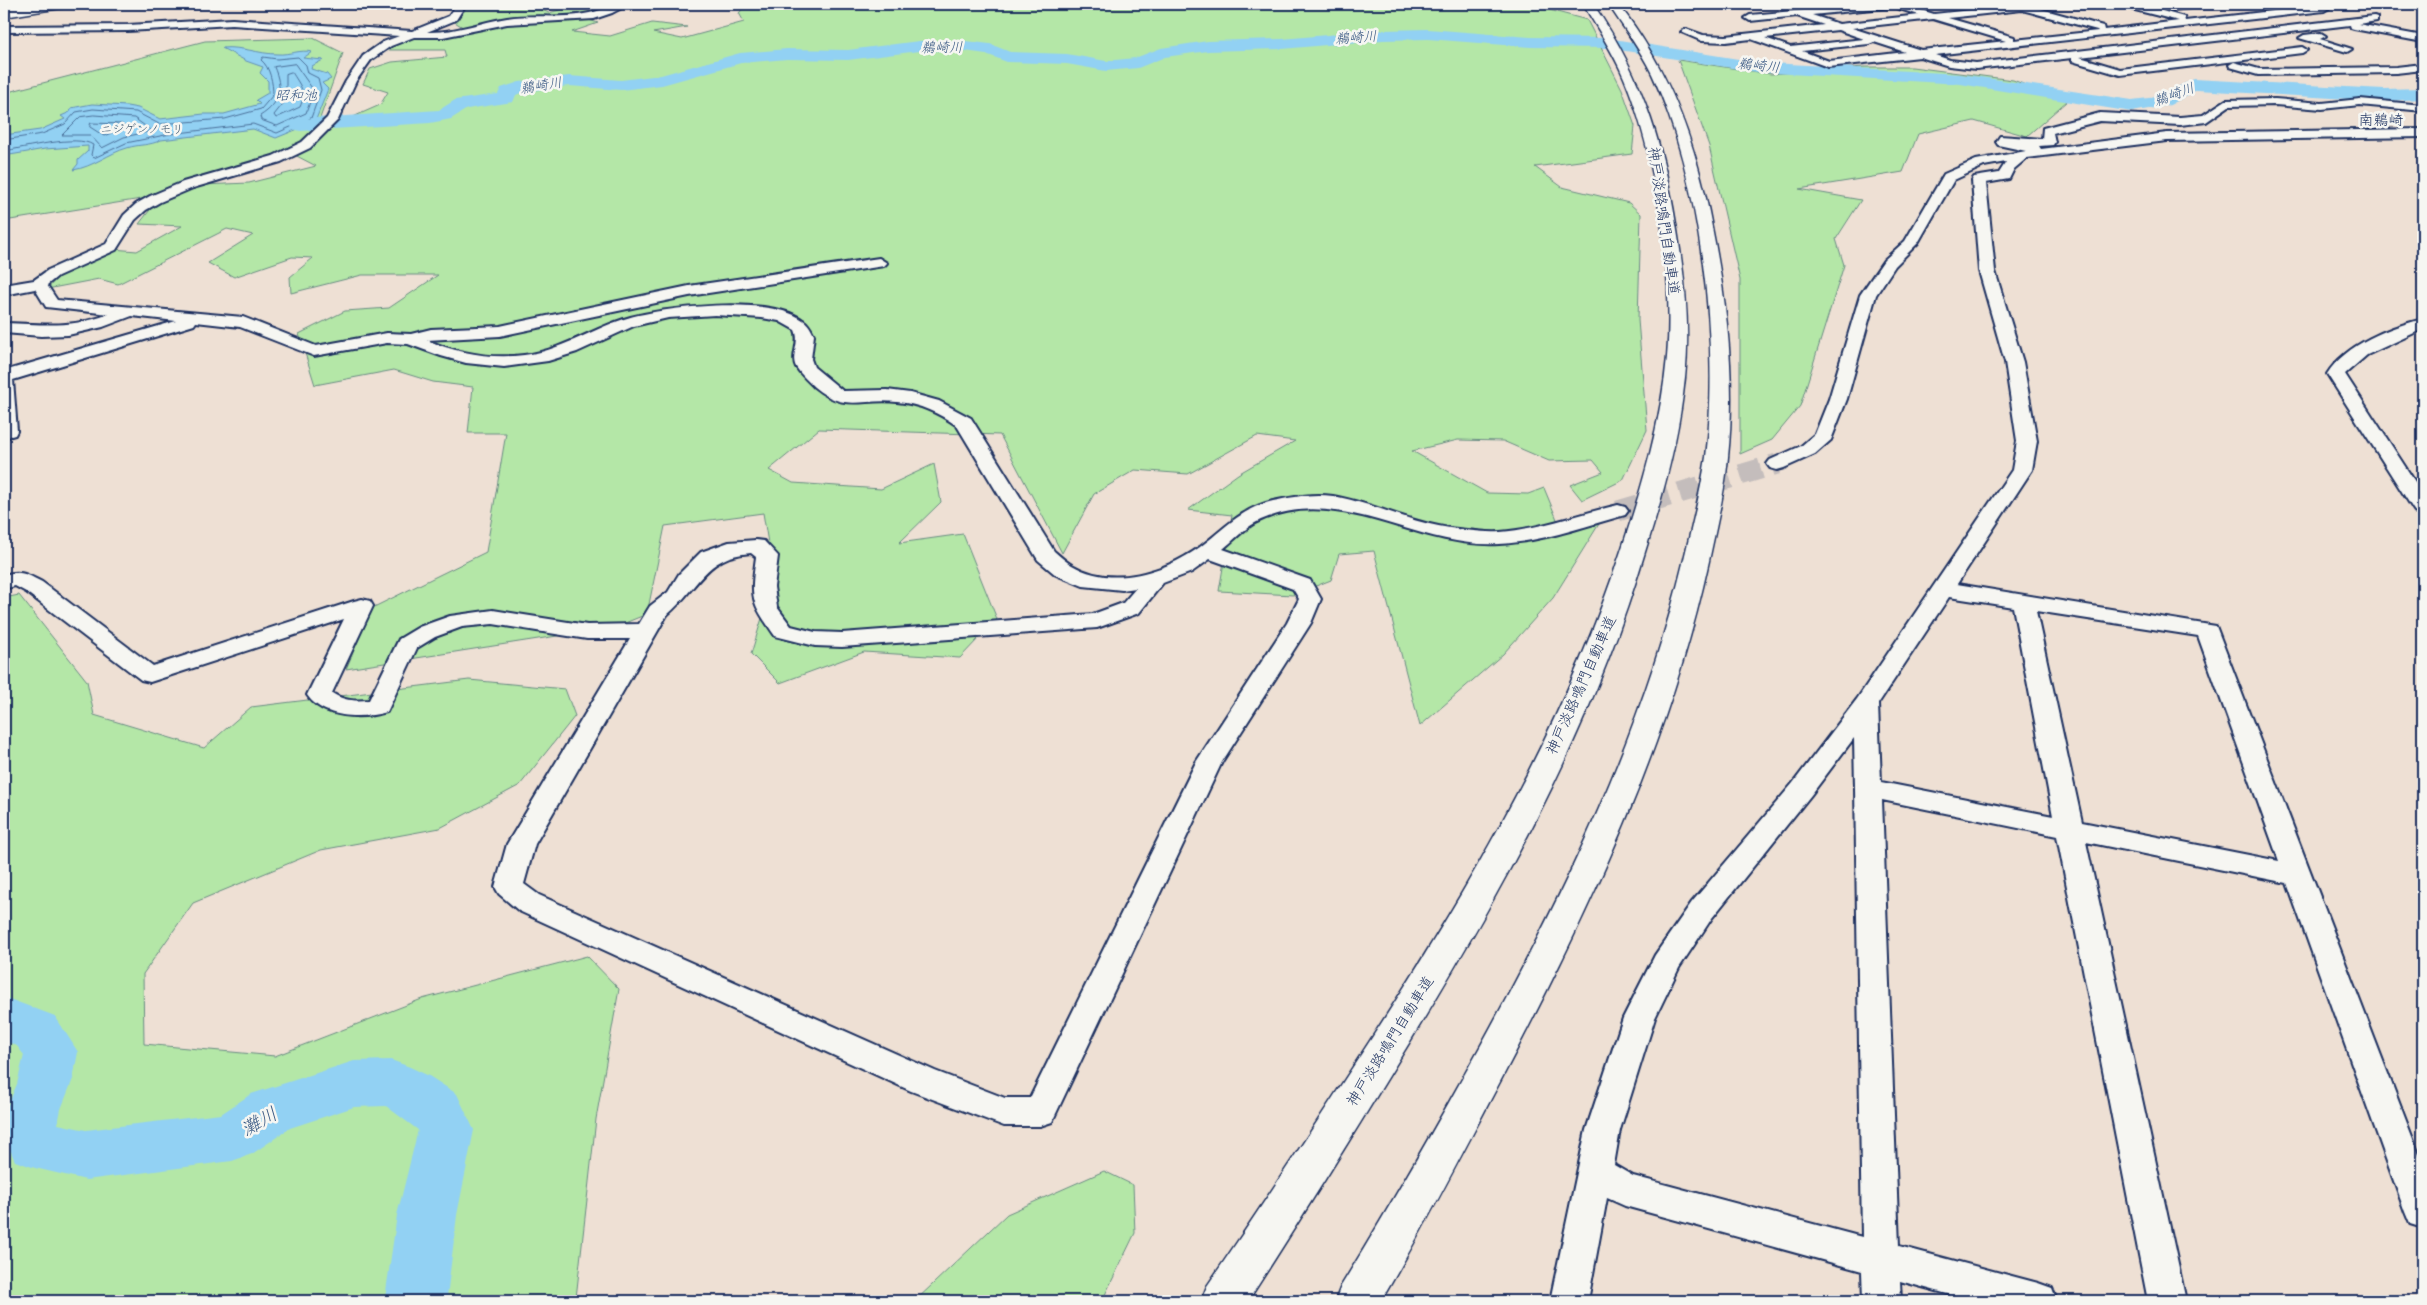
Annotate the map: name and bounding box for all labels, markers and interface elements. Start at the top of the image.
water label: 鵜崎川 [1334,26,1378,47]
water label: 鵜崎川 [921,37,963,56]
water label: 鵜崎川 [1737,53,1781,76]
water label: 鵜崎川 [519,72,563,97]
water label: 鵜崎川 [2151,77,2197,110]
water label: 昭和池 [275,85,318,104]
district label: 南鵜崎 [2358,109,2404,130]
park label: ニジゲンノモリ [100,120,184,137]
street label: 神戸淡路鳴門自動車道 [1644,145,1685,297]
street label: 神戸淡路鳴門自動車道 [1540,612,1621,758]
street label: 神戸淡路鳴門自動車道 [1341,972,1438,1110]
water label: 灘川 [236,1100,282,1142]

